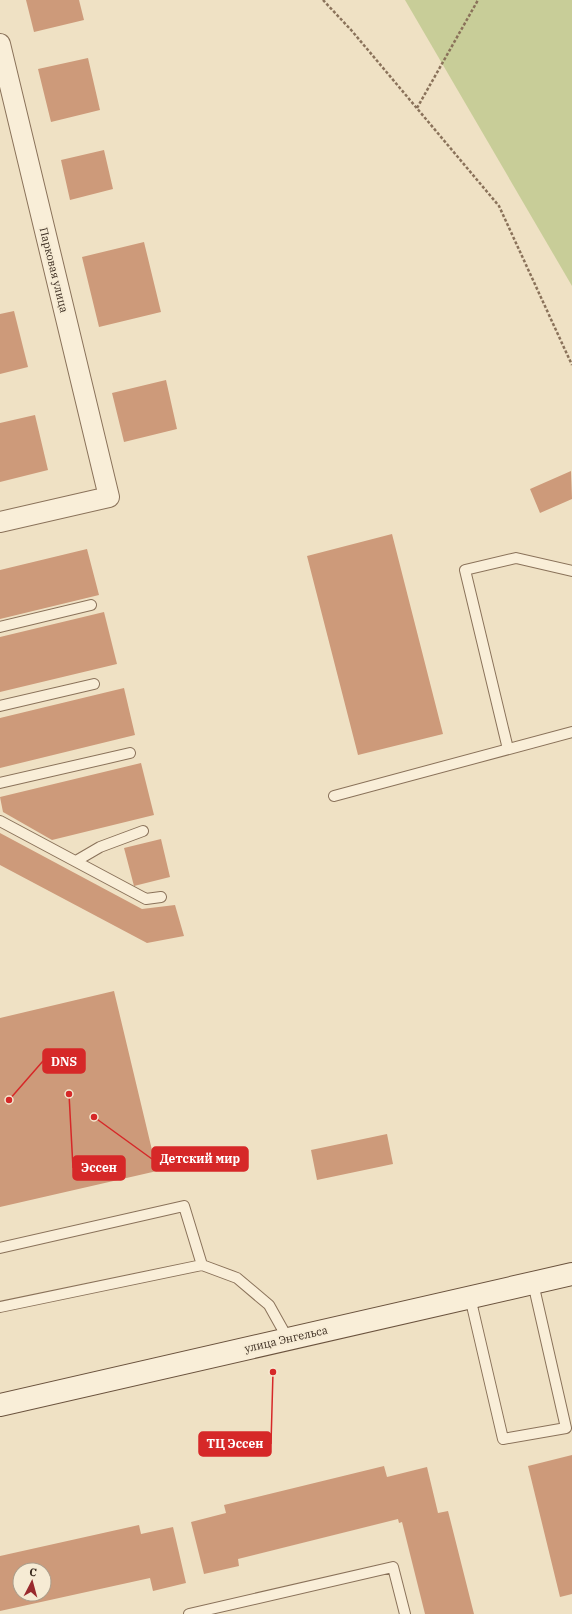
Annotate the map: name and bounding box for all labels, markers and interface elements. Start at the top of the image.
street label: Парковая улица [37,226,71,314]
callout: DNS [43,1049,85,1073]
text: DNS [51,1054,77,1069]
callout: Детский мир [152,1147,248,1171]
text: Детский мир [160,1151,241,1166]
callout: Эссен [73,1156,125,1180]
text: Эссен [81,1160,117,1175]
street label: улица Энгельса [243,1323,329,1355]
callout: ТЦ Эссен [199,1432,271,1456]
text: ТЦ Эссен [207,1436,263,1451]
north arrow [12,1562,52,1602]
text: С [29,1565,37,1579]

